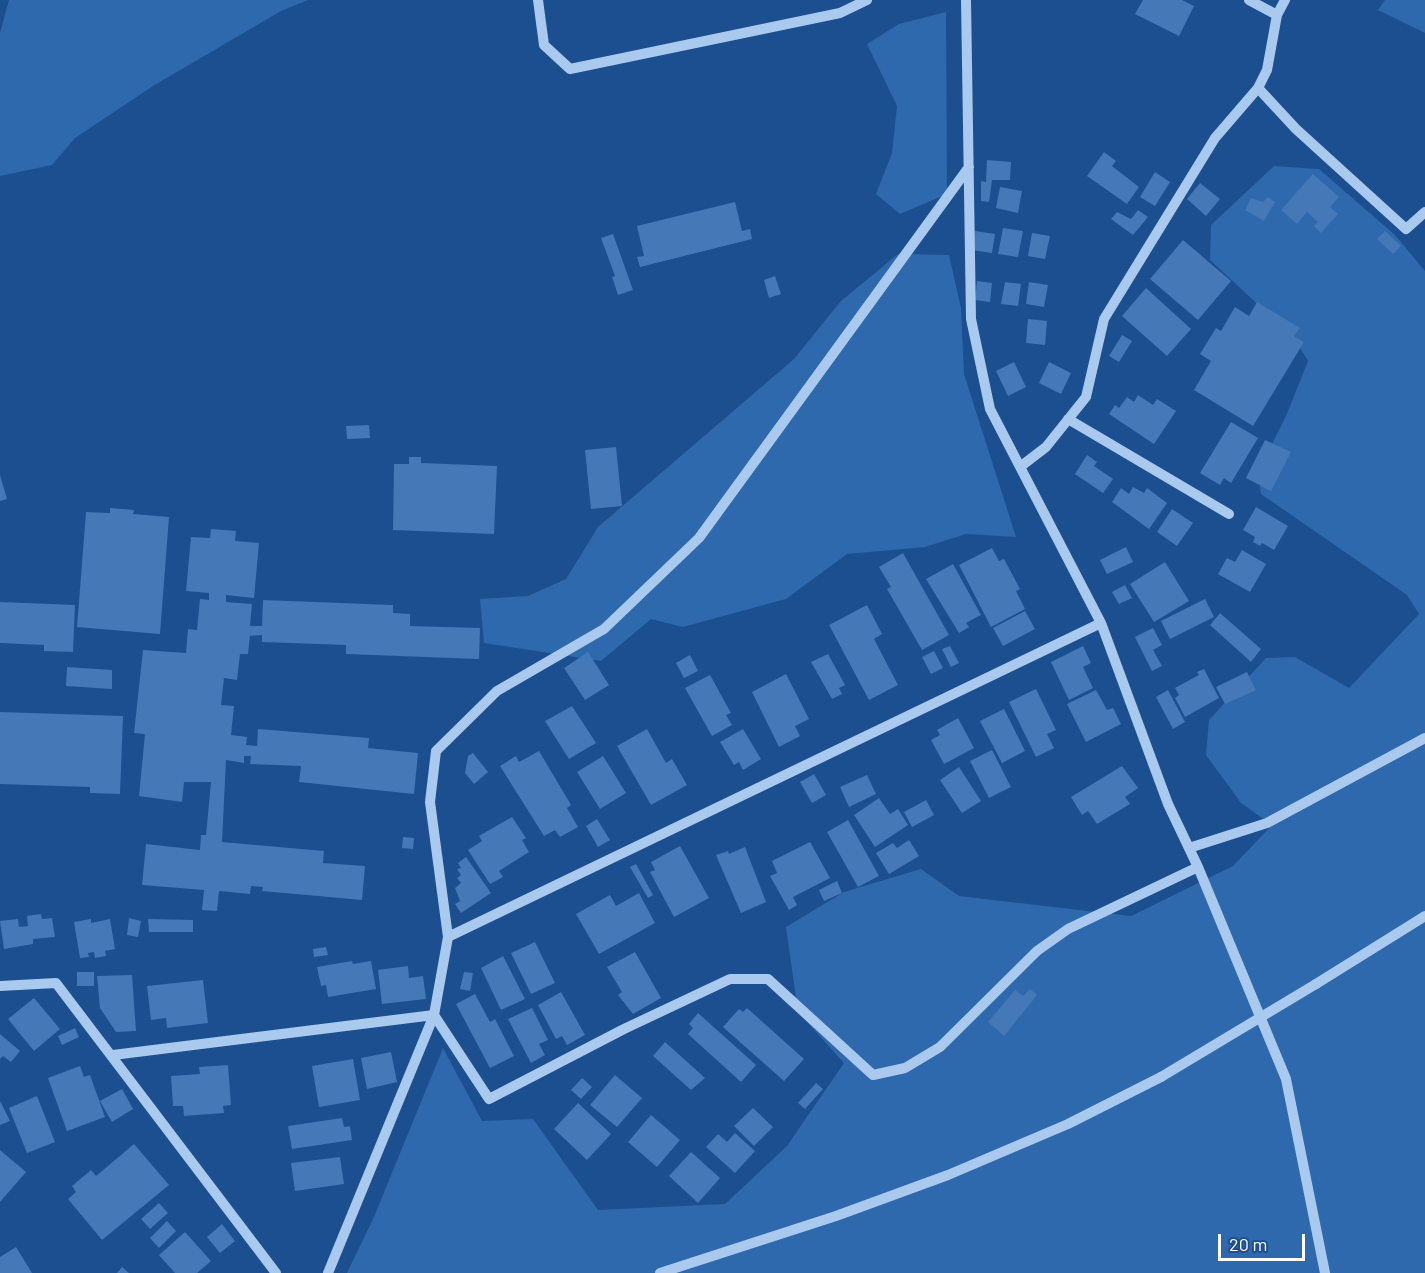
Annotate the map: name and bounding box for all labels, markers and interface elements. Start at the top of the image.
scale bar [1221,1222,1308,1260]
text: 20 m [1229,1233,1267,1255]

